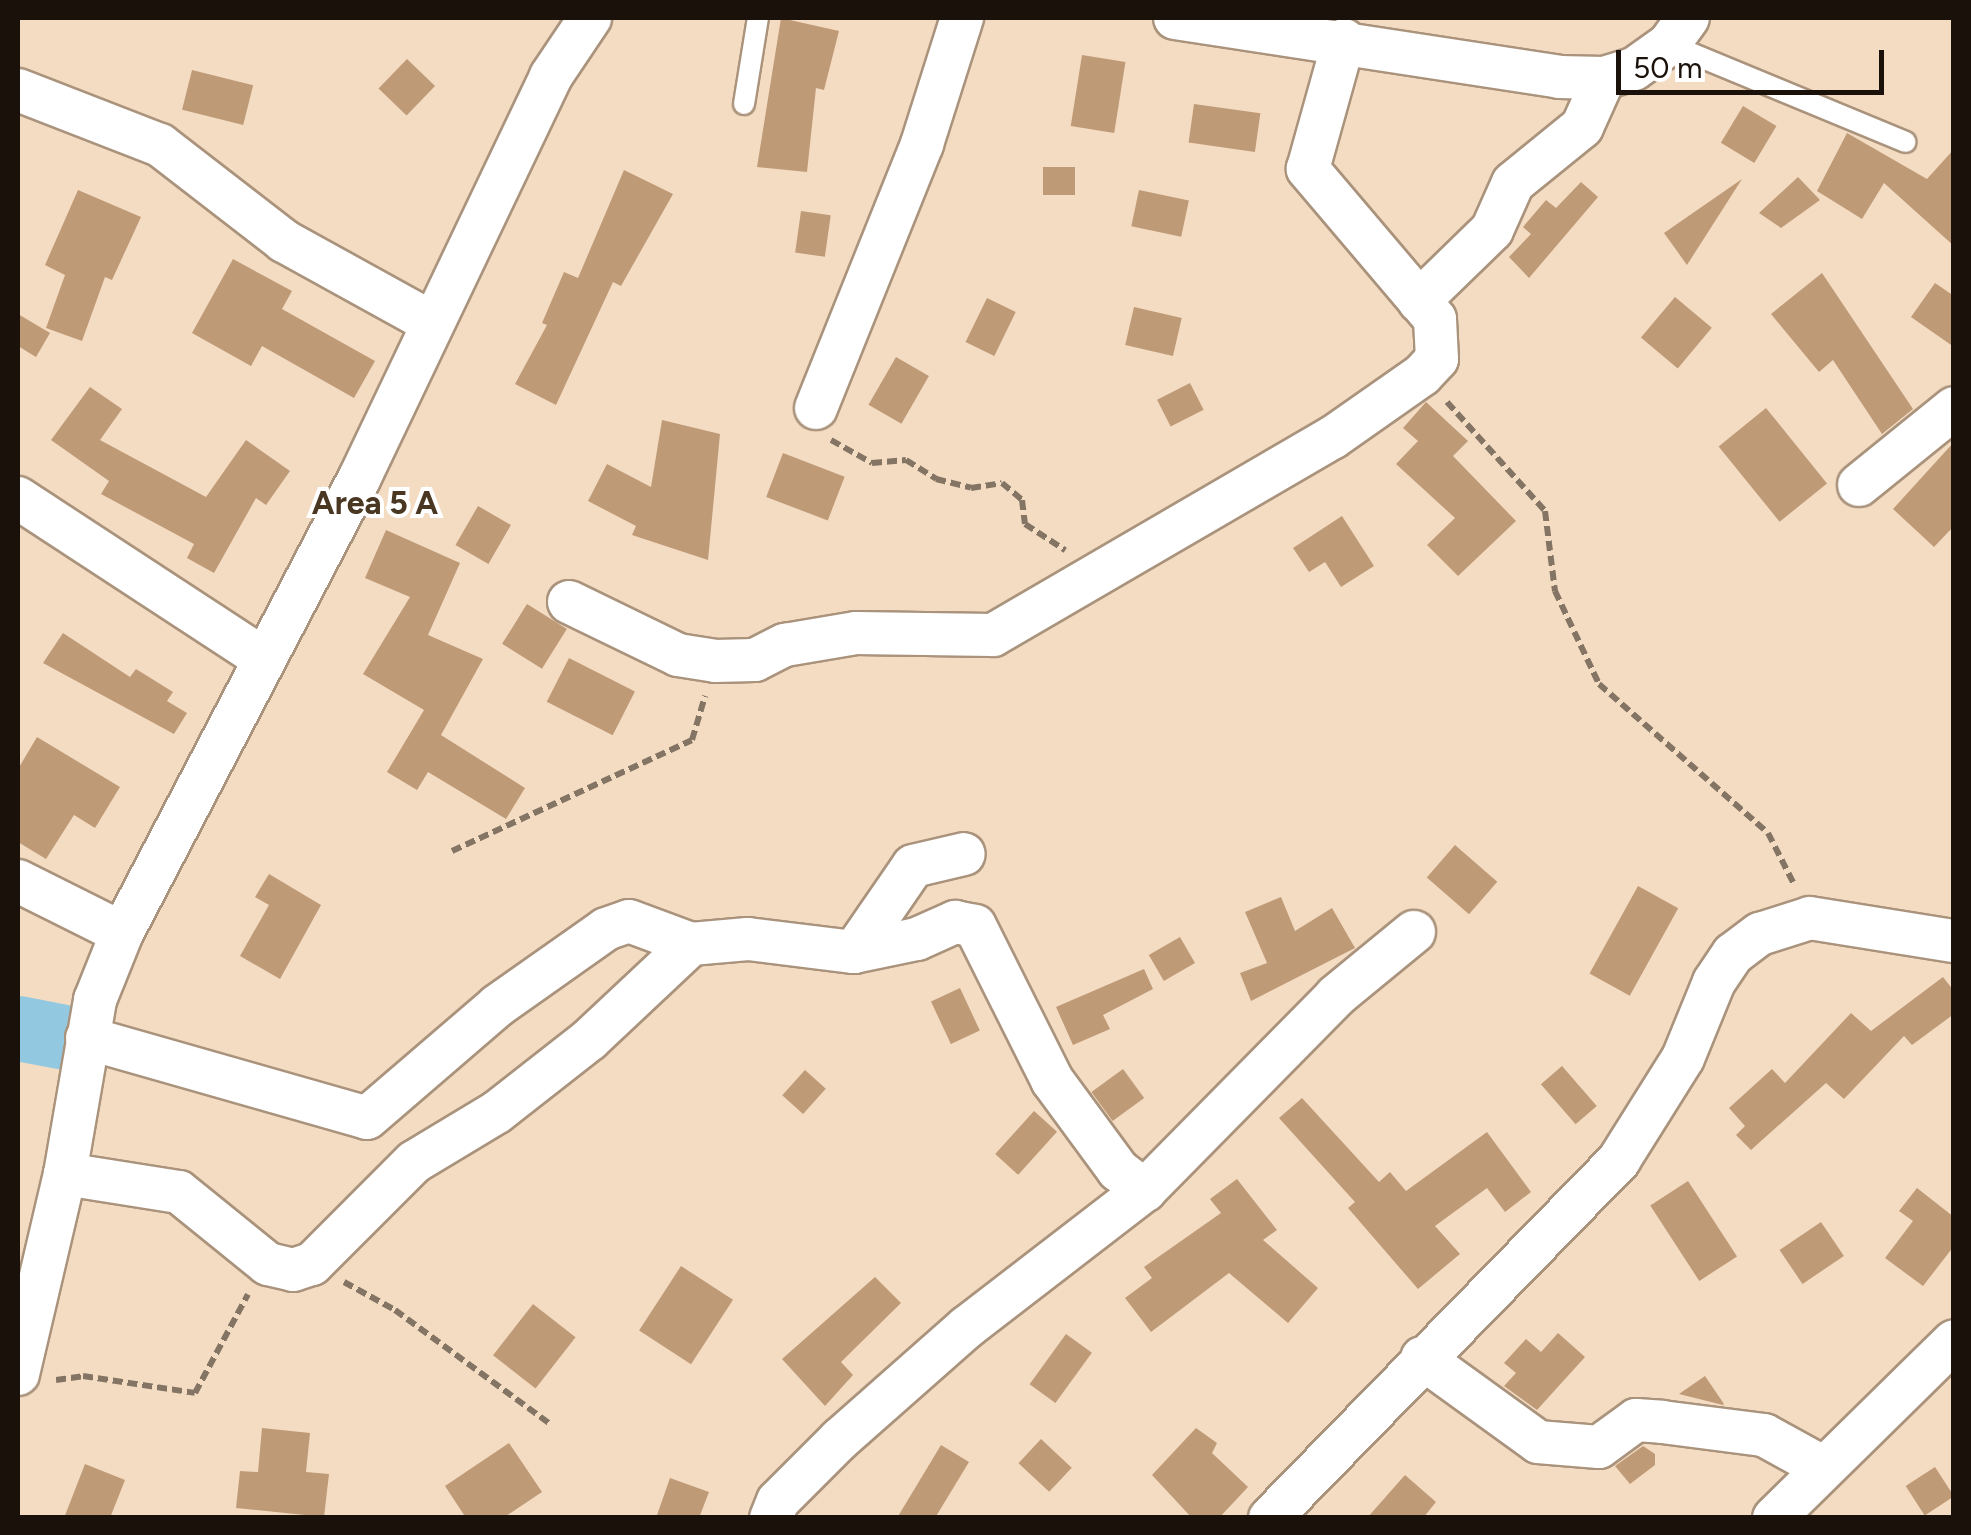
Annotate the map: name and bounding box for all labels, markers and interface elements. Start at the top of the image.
scale bar [1621,30,1888,92]
text: 50 m [1633,49,1702,86]
district label: Area 5 A [312,484,438,522]

